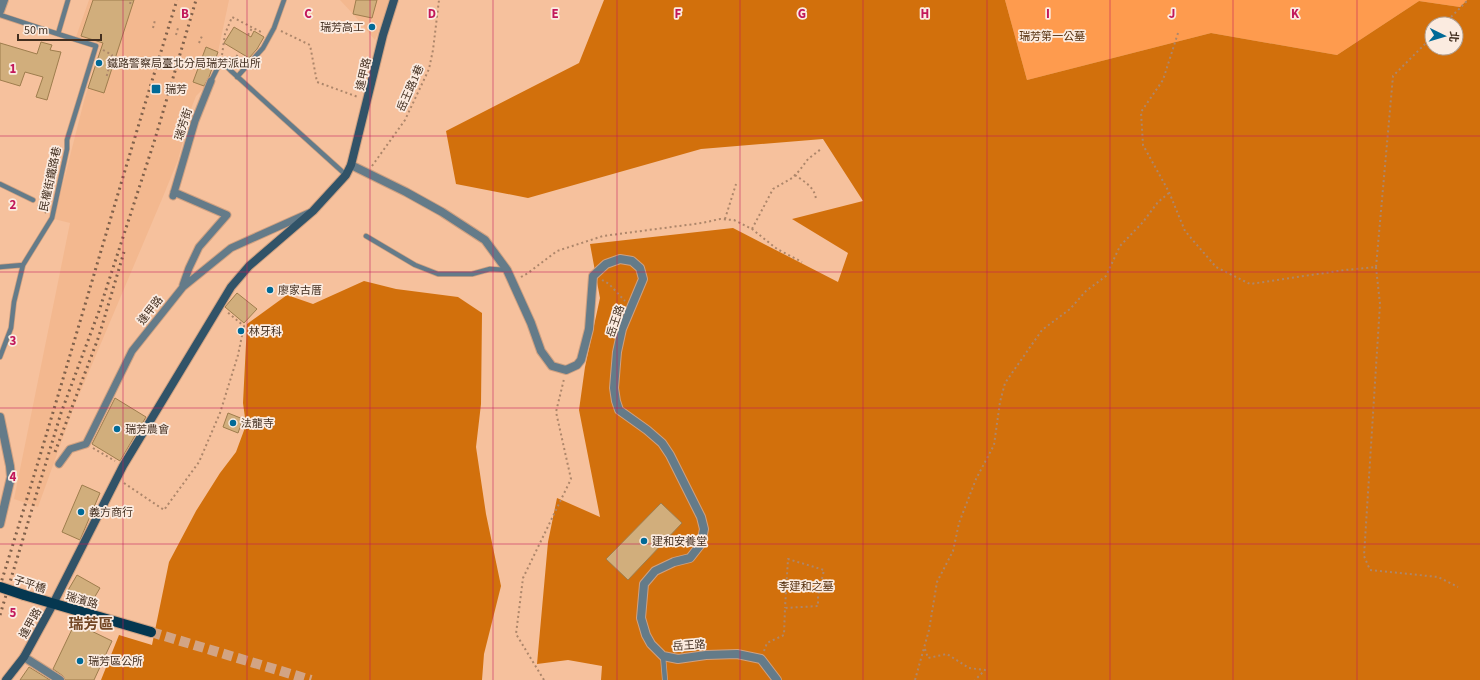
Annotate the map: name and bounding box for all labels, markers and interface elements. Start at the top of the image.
text: B [181,5,189,23]
text: C [304,5,312,23]
text: D [428,5,436,23]
text: E [551,5,559,23]
text: F [675,5,682,23]
text: G [798,5,806,23]
text: H [921,5,929,23]
text: I [1046,5,1050,23]
text: J [1169,5,1175,23]
text: K [1291,5,1300,23]
scale bar [18,16,101,42]
north arrow [1424,16,1464,56]
place label: 瑞芳高工 [320,20,364,35]
text: 50 m [24,22,48,39]
marker: 瑞芳高工 [367,22,377,32]
park label: 瑞芳第一公墓 [1019,29,1085,44]
text: 北 [1446,31,1461,43]
place label: 鐵路警察局臺北分局瑞芳派出所 [107,56,261,71]
street label: 逢甲路 [352,56,375,92]
marker: 鐵路警察局臺北分局瑞芳派出所 [94,58,104,68]
text: 1 [10,60,17,78]
street label: 岳王路1巷 [394,63,427,114]
place label: 瑞芳 [165,82,187,97]
marker: 瑞芳 [150,83,162,95]
street label: 瑞芳街 [171,106,196,142]
street label: 民權街鐵路巷 [36,145,65,213]
text: 2 [10,196,17,214]
place label: 廖家古厝 [278,283,322,298]
marker: 廖家古厝 [265,285,275,295]
street label: 逢甲路 [134,293,166,328]
street label: 岳王路 [603,303,628,339]
place label: 林牙科 [249,324,282,339]
marker: 林牙科 [236,326,246,336]
text: 3 [10,332,17,350]
place label: 法龍寺 [241,416,274,431]
marker: 法龍寺 [228,418,238,428]
place label: 瑞芳農會 [125,422,169,437]
marker: 瑞芳農會 [112,424,122,434]
text: 4 [10,468,17,486]
place label: 義方商行 [89,505,133,520]
marker: 義方商行 [76,507,86,517]
place label: 建和安養堂 [652,534,707,549]
marker: 建和安養堂 [639,536,649,546]
street label: 子平橋 [12,572,48,597]
park label: 李建和之墓 [779,579,834,594]
street label: 瑞濱路 [64,589,100,612]
text: 5 [10,604,17,622]
street label: 逢甲路 [16,605,45,641]
district label: 瑞芳區 [68,614,114,635]
street label: 岳王路 [672,637,706,654]
place label: 瑞芳區公所 [88,654,143,669]
marker: 瑞芳區公所 [75,656,85,666]

